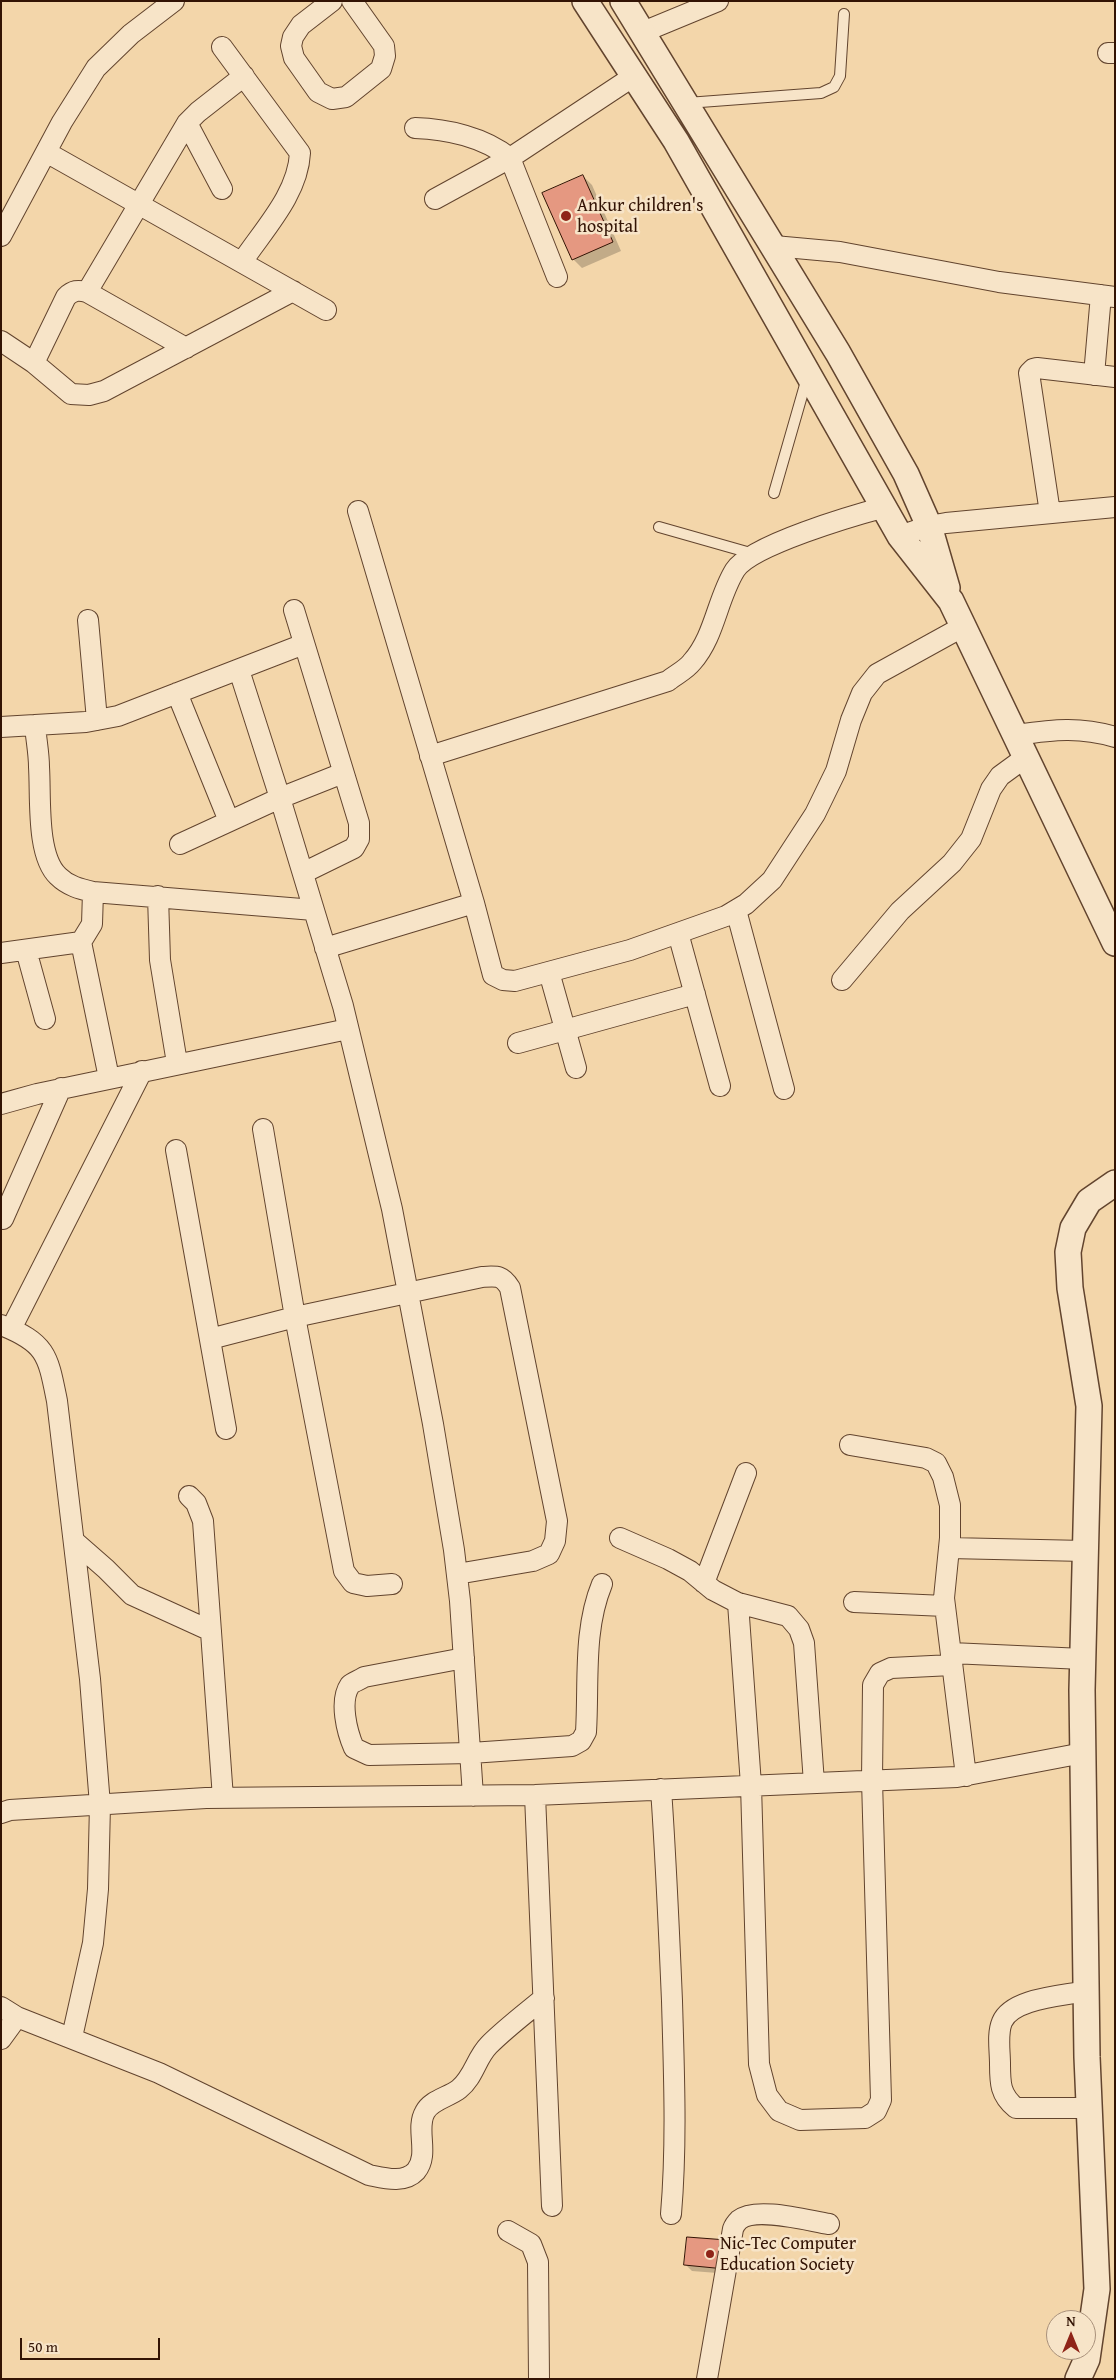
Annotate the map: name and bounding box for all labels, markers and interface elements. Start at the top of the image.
place label: Ankur children's hospital [577,195,703,238]
marker: Ankur children's hospital [559,209,573,223]
place label: Nic-Tec Computer Education Society [720,2233,856,2276]
marker: Nic-Tec Computer Education Society [704,2248,716,2260]
north arrow [1046,2310,1096,2360]
text: N [1066,2311,1076,2331]
scale bar [22,2328,162,2360]
text: 50 m [28,2336,58,2357]

